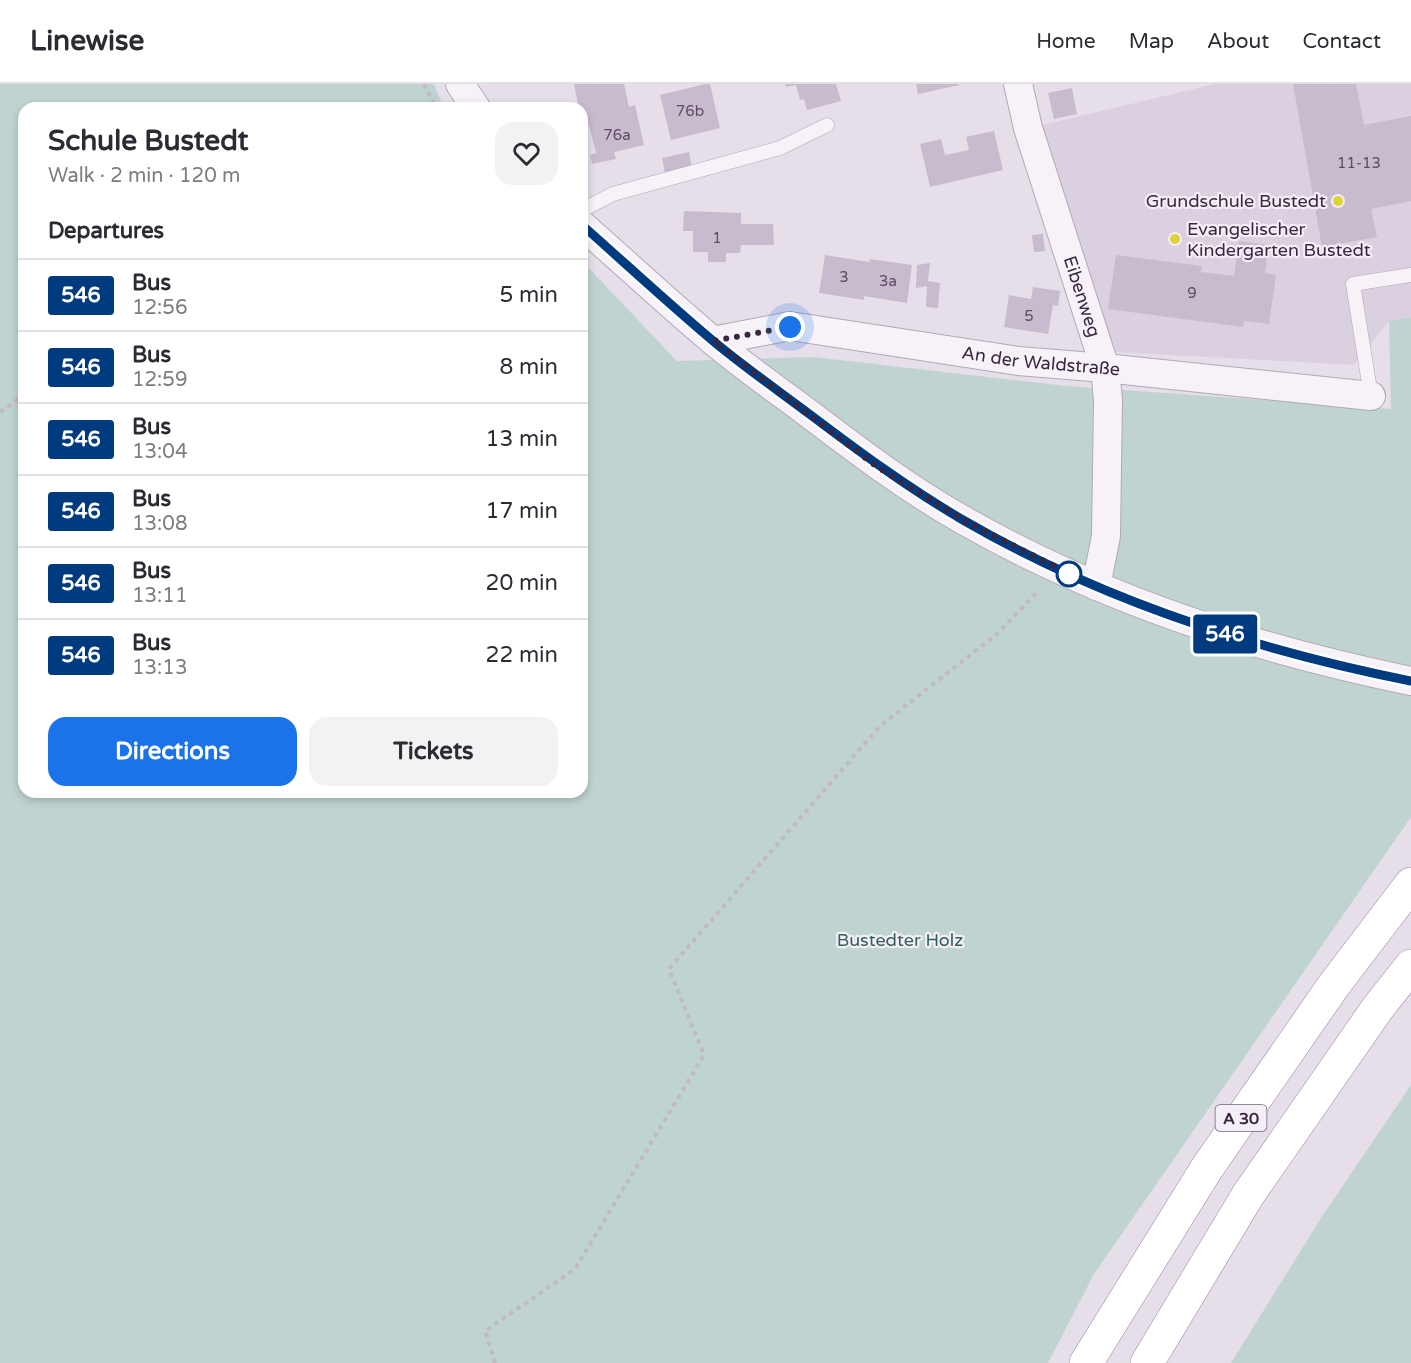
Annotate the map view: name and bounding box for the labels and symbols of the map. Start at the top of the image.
house number: 76b [676,102,704,120]
house number: 76a [603,126,631,144]
house number: 11-13 [1337,154,1381,172]
place label: Grundschule Bustedt [1146,190,1326,212]
marker: Grundschule Bustedt [1331,194,1345,208]
place label: Evangelischer Kindergarten Bustedt [1187,218,1371,261]
house number: 1 [712,229,722,247]
marker: Evangelischer Kindergarten Bustedt [1168,232,1182,246]
street label: Eibenweg [1059,253,1105,340]
house number: 3 [839,268,849,286]
house number: 3a [879,272,897,290]
house number: 9 [1187,284,1197,302]
house number: 5 [1024,307,1034,325]
your location [775,312,805,342]
street label: An der Waldstraße [960,342,1121,381]
unlabelled marker [1056,561,1082,587]
line badge: 546 [1190,614,1260,654]
park label: Bustedter Holz [837,929,963,951]
road number: A 30 [1216,1105,1266,1131]

